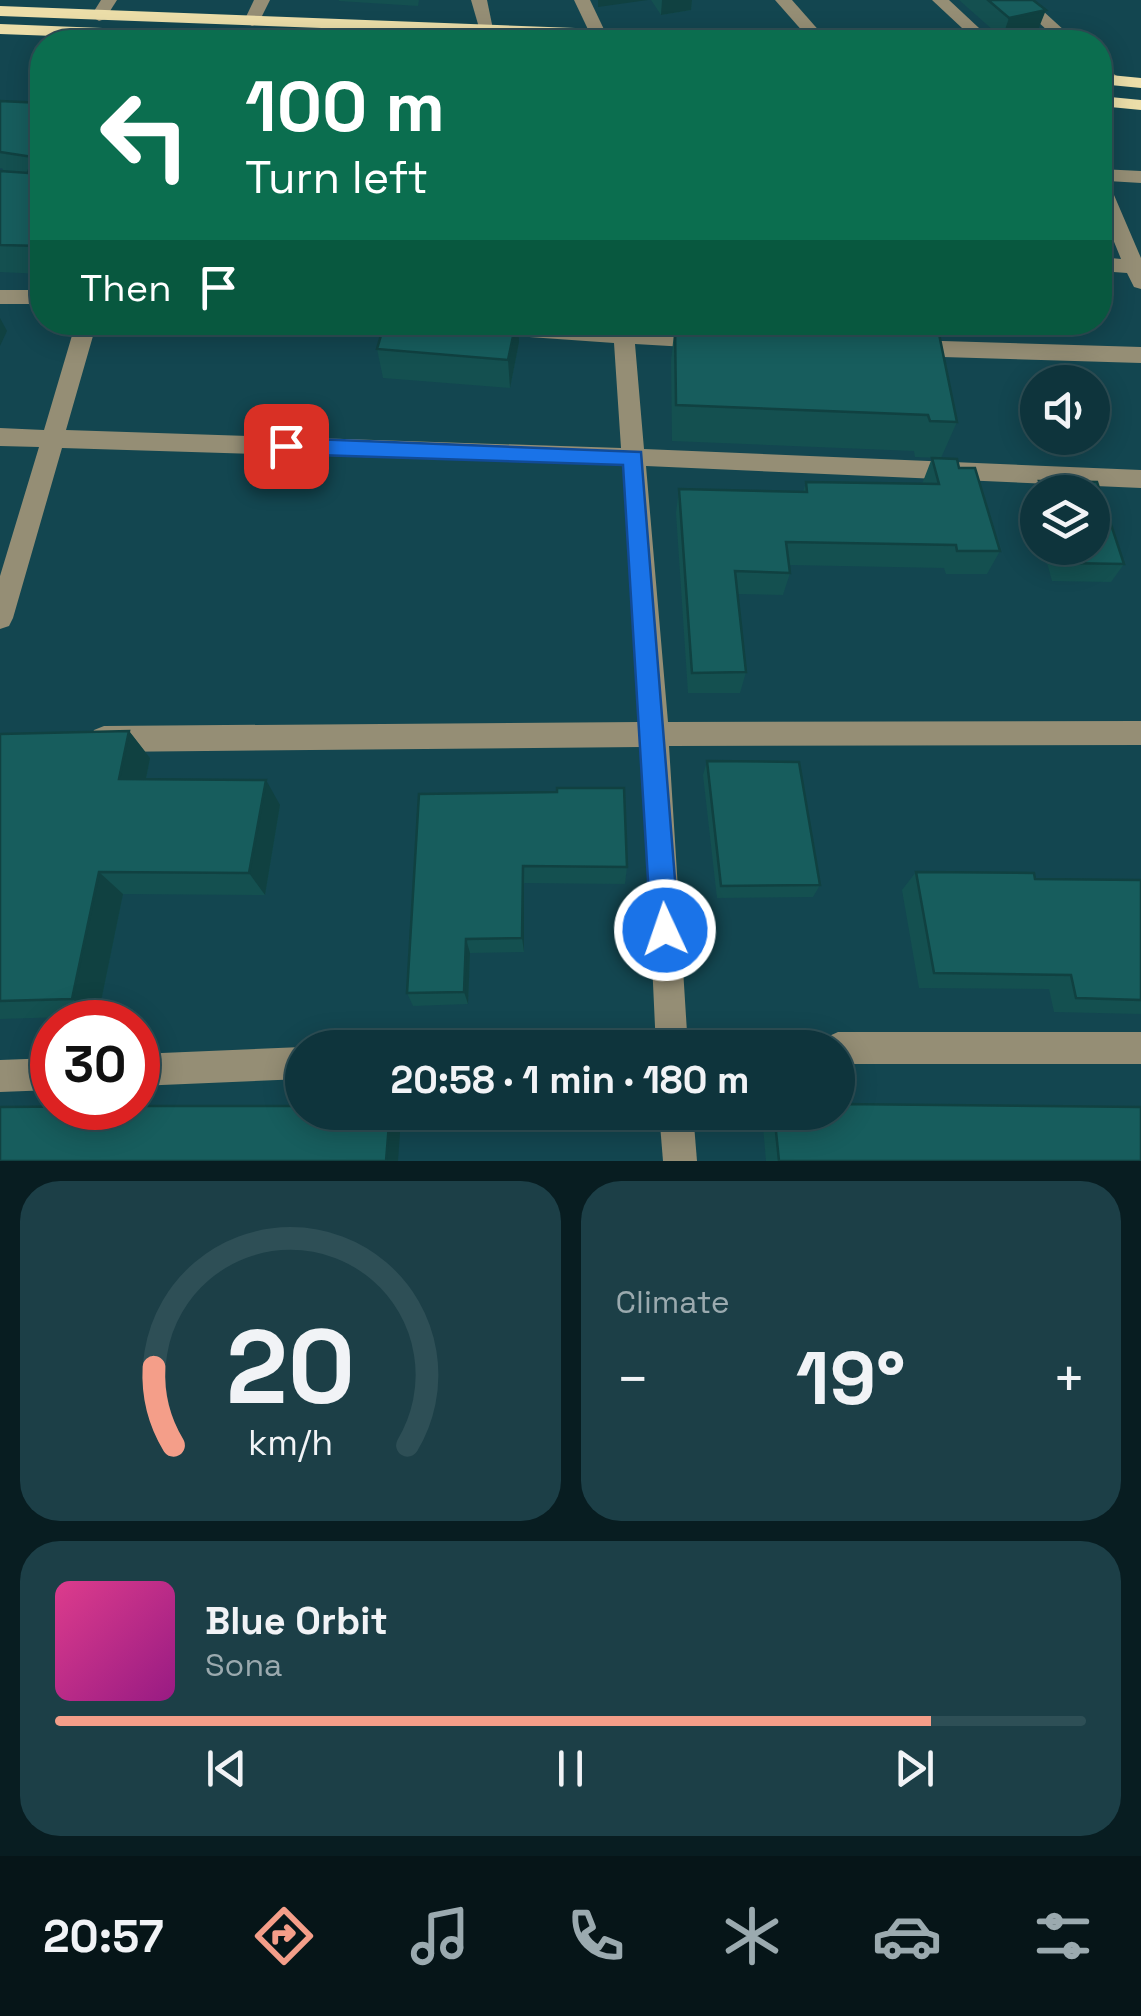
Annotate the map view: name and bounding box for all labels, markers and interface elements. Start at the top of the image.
text: 100 m [245,62,445,151]
icon: left [80,70,210,200]
text: Turn left [245,149,428,206]
icon: arrive [191,260,246,315]
text: Then [80,264,171,312]
map controls [1020,365,1110,565]
button: sound [1020,365,1110,455]
pin [244,404,329,489]
icon: arrive [259,419,314,474]
button: layers [1020,475,1110,565]
position arrow [613,878,717,982]
speed limit sign: 30 [30,1000,160,1130]
text: 20:58 · 1 min · 180 m [391,1056,749,1104]
text: Climate [616,1282,730,1322]
text: 20 [226,1301,355,1433]
text: 19° [796,1330,906,1426]
text: − [616,1344,650,1414]
text: + [1052,1344,1086,1414]
text: km/h [248,1420,333,1465]
text: Blue Orbit [205,1597,388,1645]
text: Sona [205,1645,282,1685]
icon: previous [199,1741,254,1796]
icon: pause [543,1741,598,1796]
icon: next [887,1741,942,1796]
icon: directions [249,1901,319,1971]
icon: music [405,1901,475,1971]
icon: phone [561,1901,631,1971]
icon: climate [717,1901,787,1971]
icon: car [872,1901,942,1971]
icon: filters [1028,1901,1098,1971]
text: 20:57 [43,1908,164,1965]

